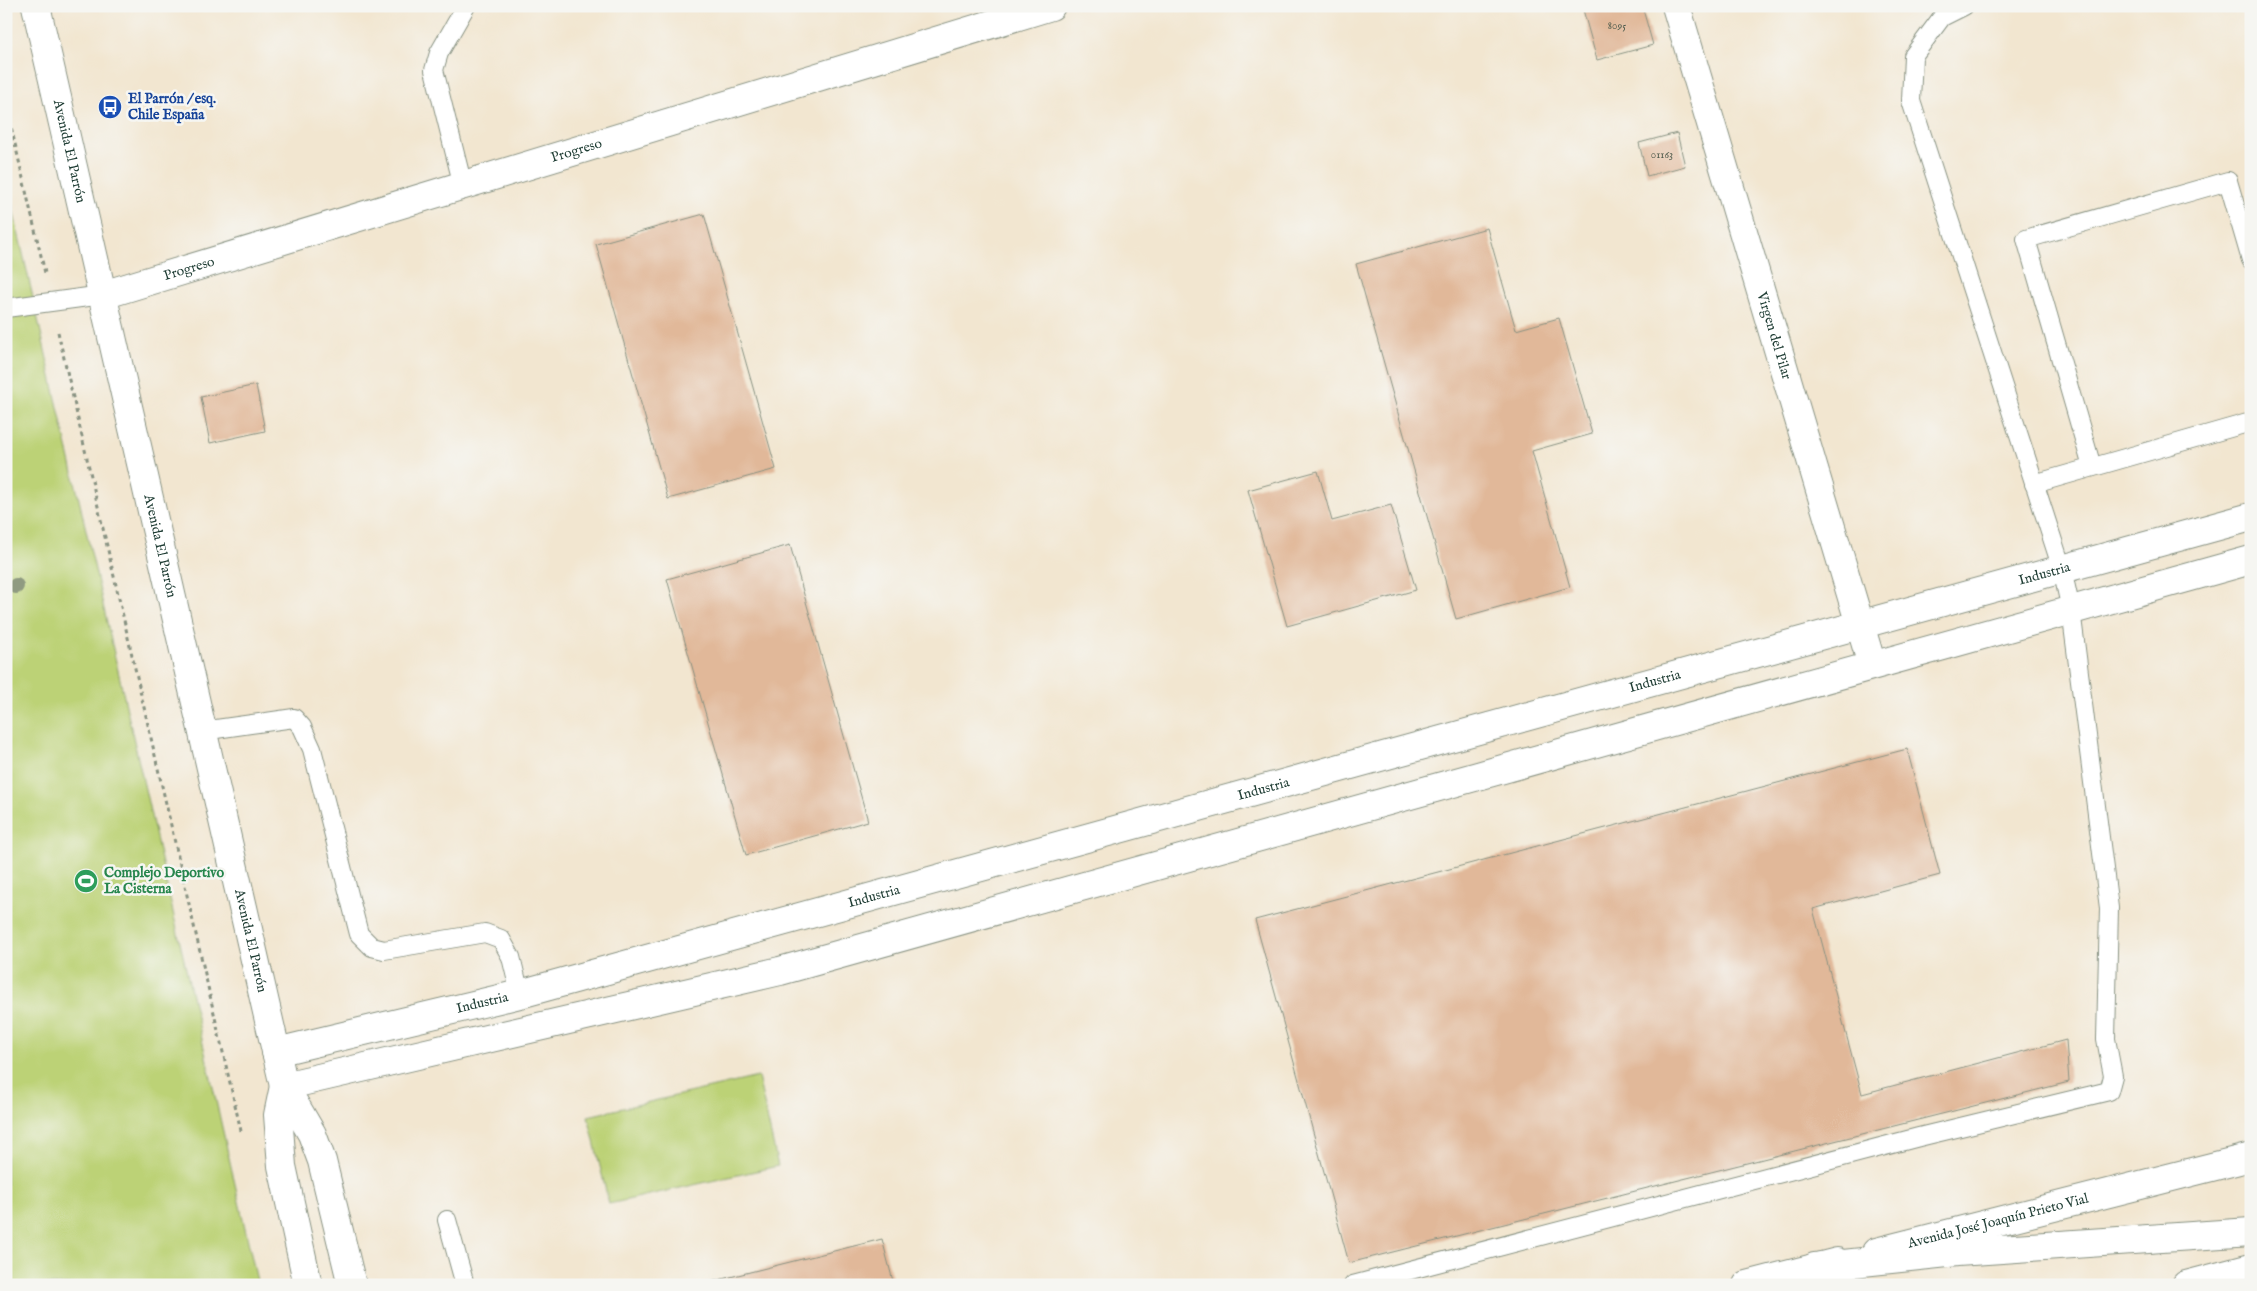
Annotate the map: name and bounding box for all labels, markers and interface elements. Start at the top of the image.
house number: 8095 [1608,19,1626,33]
place label: El Parrón / esq. Chile España [128,90,216,124]
bus stop icon: El Parrón / esq. Chile España [97,94,123,120]
street label: Avenida El Parrón [49,97,90,205]
street label: Progreso [549,134,605,167]
house number: 01163 [1651,148,1673,162]
street label: Progreso [161,252,217,285]
street label: Virgen del Pilar [1752,289,1796,382]
street label: Avenida El Parrón [139,492,181,600]
street label: Industria [2016,558,2073,590]
street label: Industria [1627,665,1684,697]
street label: Industria [1236,773,1292,805]
place label: Complejo Deportivo La Cisterna [104,864,224,898]
sports icon: Complejo Deportivo La Cisterna [73,868,99,894]
street label: Industria [846,880,903,912]
street label: Avenida El Parrón [230,886,271,995]
street label: Industria [454,988,511,1018]
street label: Avenida José Joaquín Prieto Vial [1905,1189,2091,1253]

